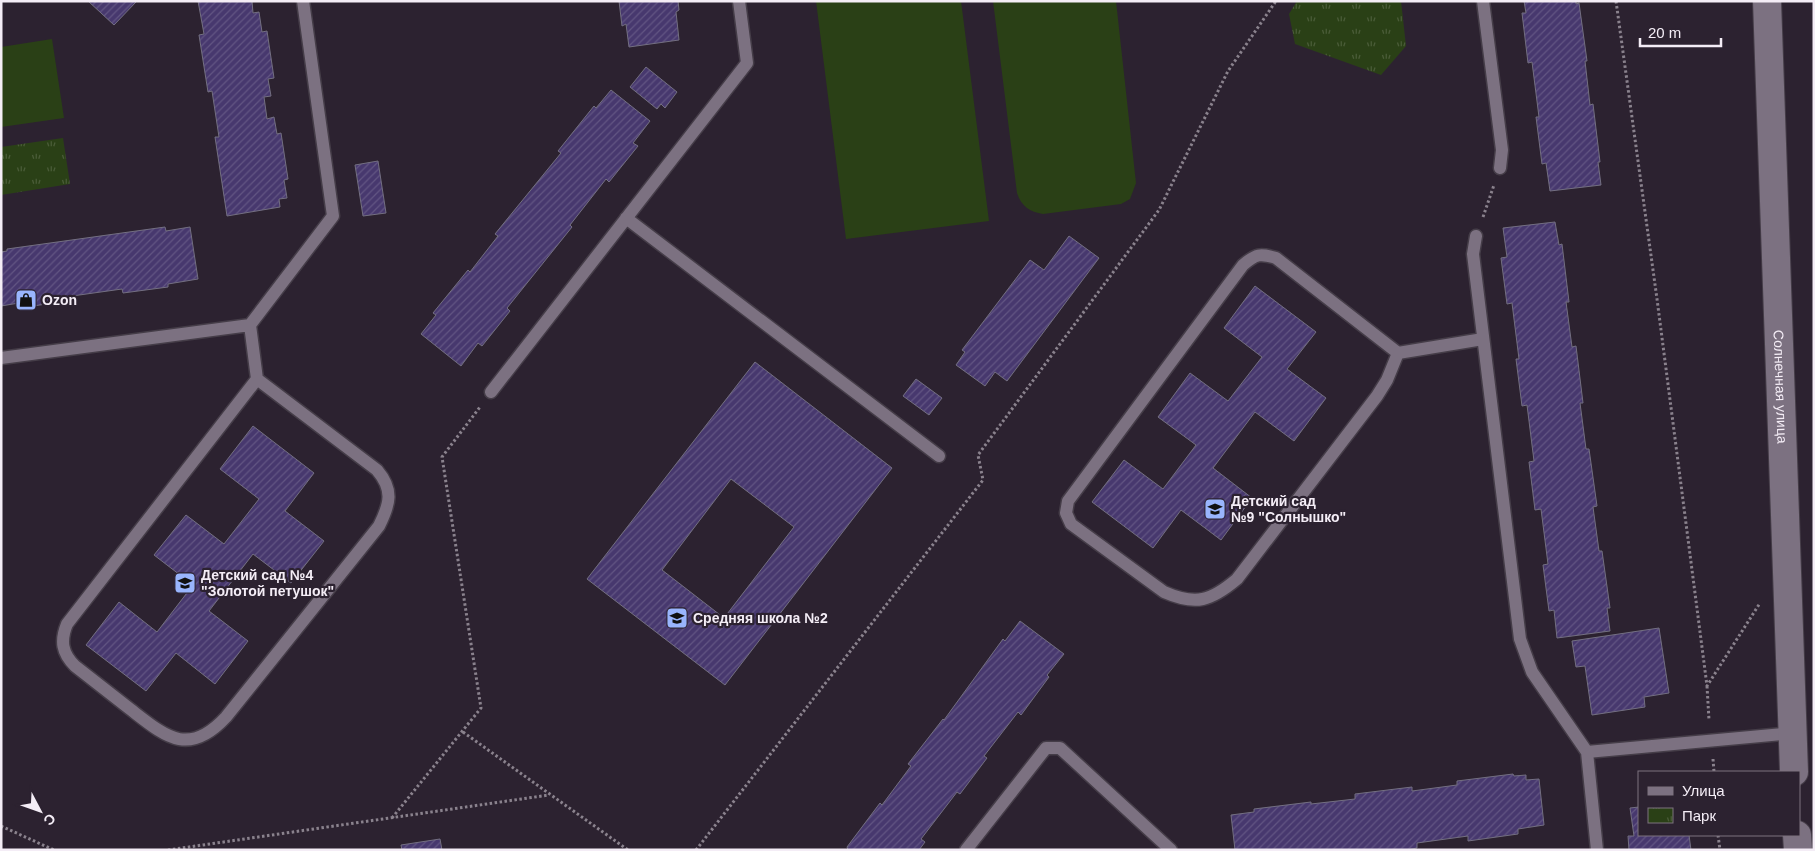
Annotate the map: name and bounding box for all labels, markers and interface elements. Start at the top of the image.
scale bar [1640,15,1721,47]
text: 20 m [1648,24,1681,41]
shop icon: Ozon [14,288,38,312]
place label: Ozon [42,292,77,308]
street label: Солнечная улица [1771,330,1791,444]
place label: Детский сад №9 "Солнышко" [1231,493,1346,525]
school or university icon: Детский сад №9 "Солнышко" [1203,497,1227,521]
place label: Детский сад №4 "Золотой петушок" [201,567,334,599]
school or university icon: Детский сад №4 "Золотой петушок" [173,571,197,595]
school or university icon: Средняя школа №2 [665,606,689,630]
place label: Средняя школа №2 [693,610,828,626]
legend [1638,771,1800,836]
text: Улица [1682,782,1725,799]
north arrow [15,786,65,836]
text: Парк [1682,807,1716,824]
text: С [40,810,59,829]

